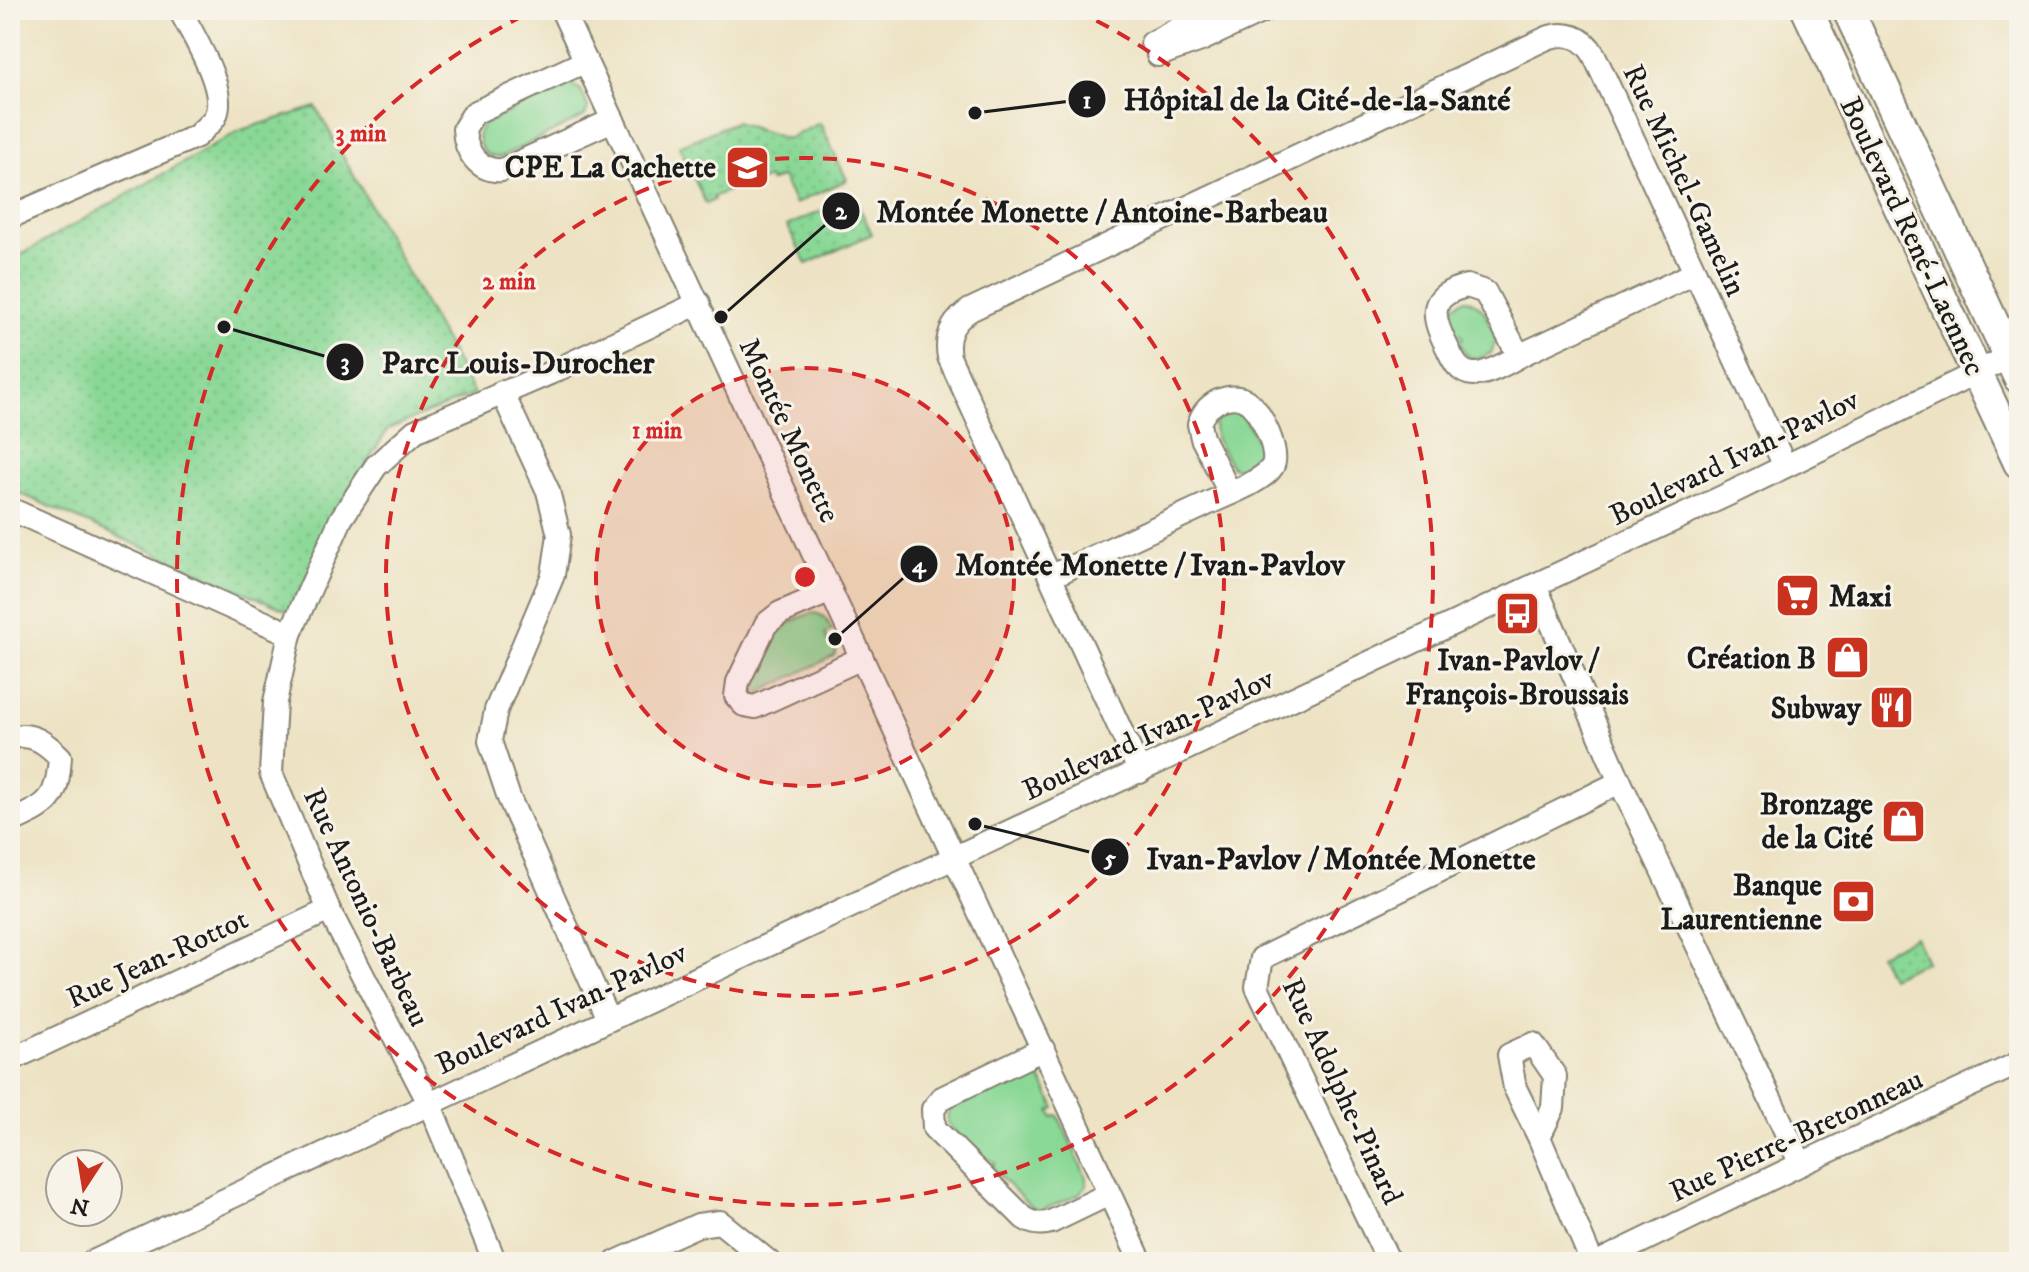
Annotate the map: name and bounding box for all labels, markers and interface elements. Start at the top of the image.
street label: Rue Michel-Gamelin [1614,59,1754,303]
callout: Hôpital de la Cité-de-la-Santé [1067,71,1527,127]
text: Hôpital de la Cité-de-la-Santé [1123,81,1511,121]
text: 1 [1083,86,1092,116]
street label: Boulevard René-Laennec [1831,91,1993,382]
text: 3 min [336,119,387,149]
school or university icon: CPE La Cachette [723,143,771,191]
place label: CPE La Cachette [505,150,717,187]
callout: Montée Monette / Antoine-Barbeau [821,183,1344,239]
text: Montée Monette / Antoine-Barbeau [876,193,1328,233]
text: 2 [835,197,848,227]
text: 2 min [482,267,536,297]
street label: Montée Monette [730,333,847,529]
callout: Parc Louis-Durocher [325,334,670,390]
text: Parc Louis-Durocher [382,344,656,384]
text: 3 [341,348,350,378]
street label: Boulevard Ivan-Pavlov [1604,382,1866,535]
text: 1 min [632,416,683,446]
callout: Montée Monette / Ivan-Pavlov [899,536,1361,592]
text: Montée Monette / Ivan-Pavlov [955,546,1346,586]
text: 4 [912,550,927,580]
centre of rings [791,563,819,591]
supermarket icon: Maxi [1774,572,1822,620]
place label: Maxi [1829,579,1892,616]
bus stop icon: Ivan-Pavlov / François-Broussais [1493,590,1541,638]
shop icon: Création B [1823,634,1871,682]
place label: Création B [1687,641,1816,678]
place label: Ivan-Pavlov / François-Broussais [1405,643,1629,714]
street label: Boulevard Ivan-Pavlov [1017,661,1281,810]
restaurant icon: Subway [1868,684,1916,732]
place label: Subway [1771,691,1862,728]
street label: Rue Antonio-Barbeau [294,783,437,1033]
place label: Bronzage de la Cité [1760,787,1874,858]
shop icon: Bronzage de la Cité [1880,797,1928,845]
callout: Ivan-Pavlov / Montée Monette [1090,829,1552,885]
text: Ivan-Pavlov / Montée Monette [1146,840,1536,880]
text: 5 [1103,844,1116,874]
place label: Banque Laurentienne [1661,868,1823,939]
bank icon: Banque Laurentienne [1829,878,1877,926]
street label: Rue Jean-Rottot [61,901,254,1017]
street label: Boulevard Ivan-Pavlov [430,935,694,1084]
street label: Rue Adolphe-Pinard [1273,973,1410,1211]
street label: Rue Pierre-Bretonneau [1664,1061,1929,1211]
north arrow [44,1148,124,1228]
text: N [69,1191,92,1221]

